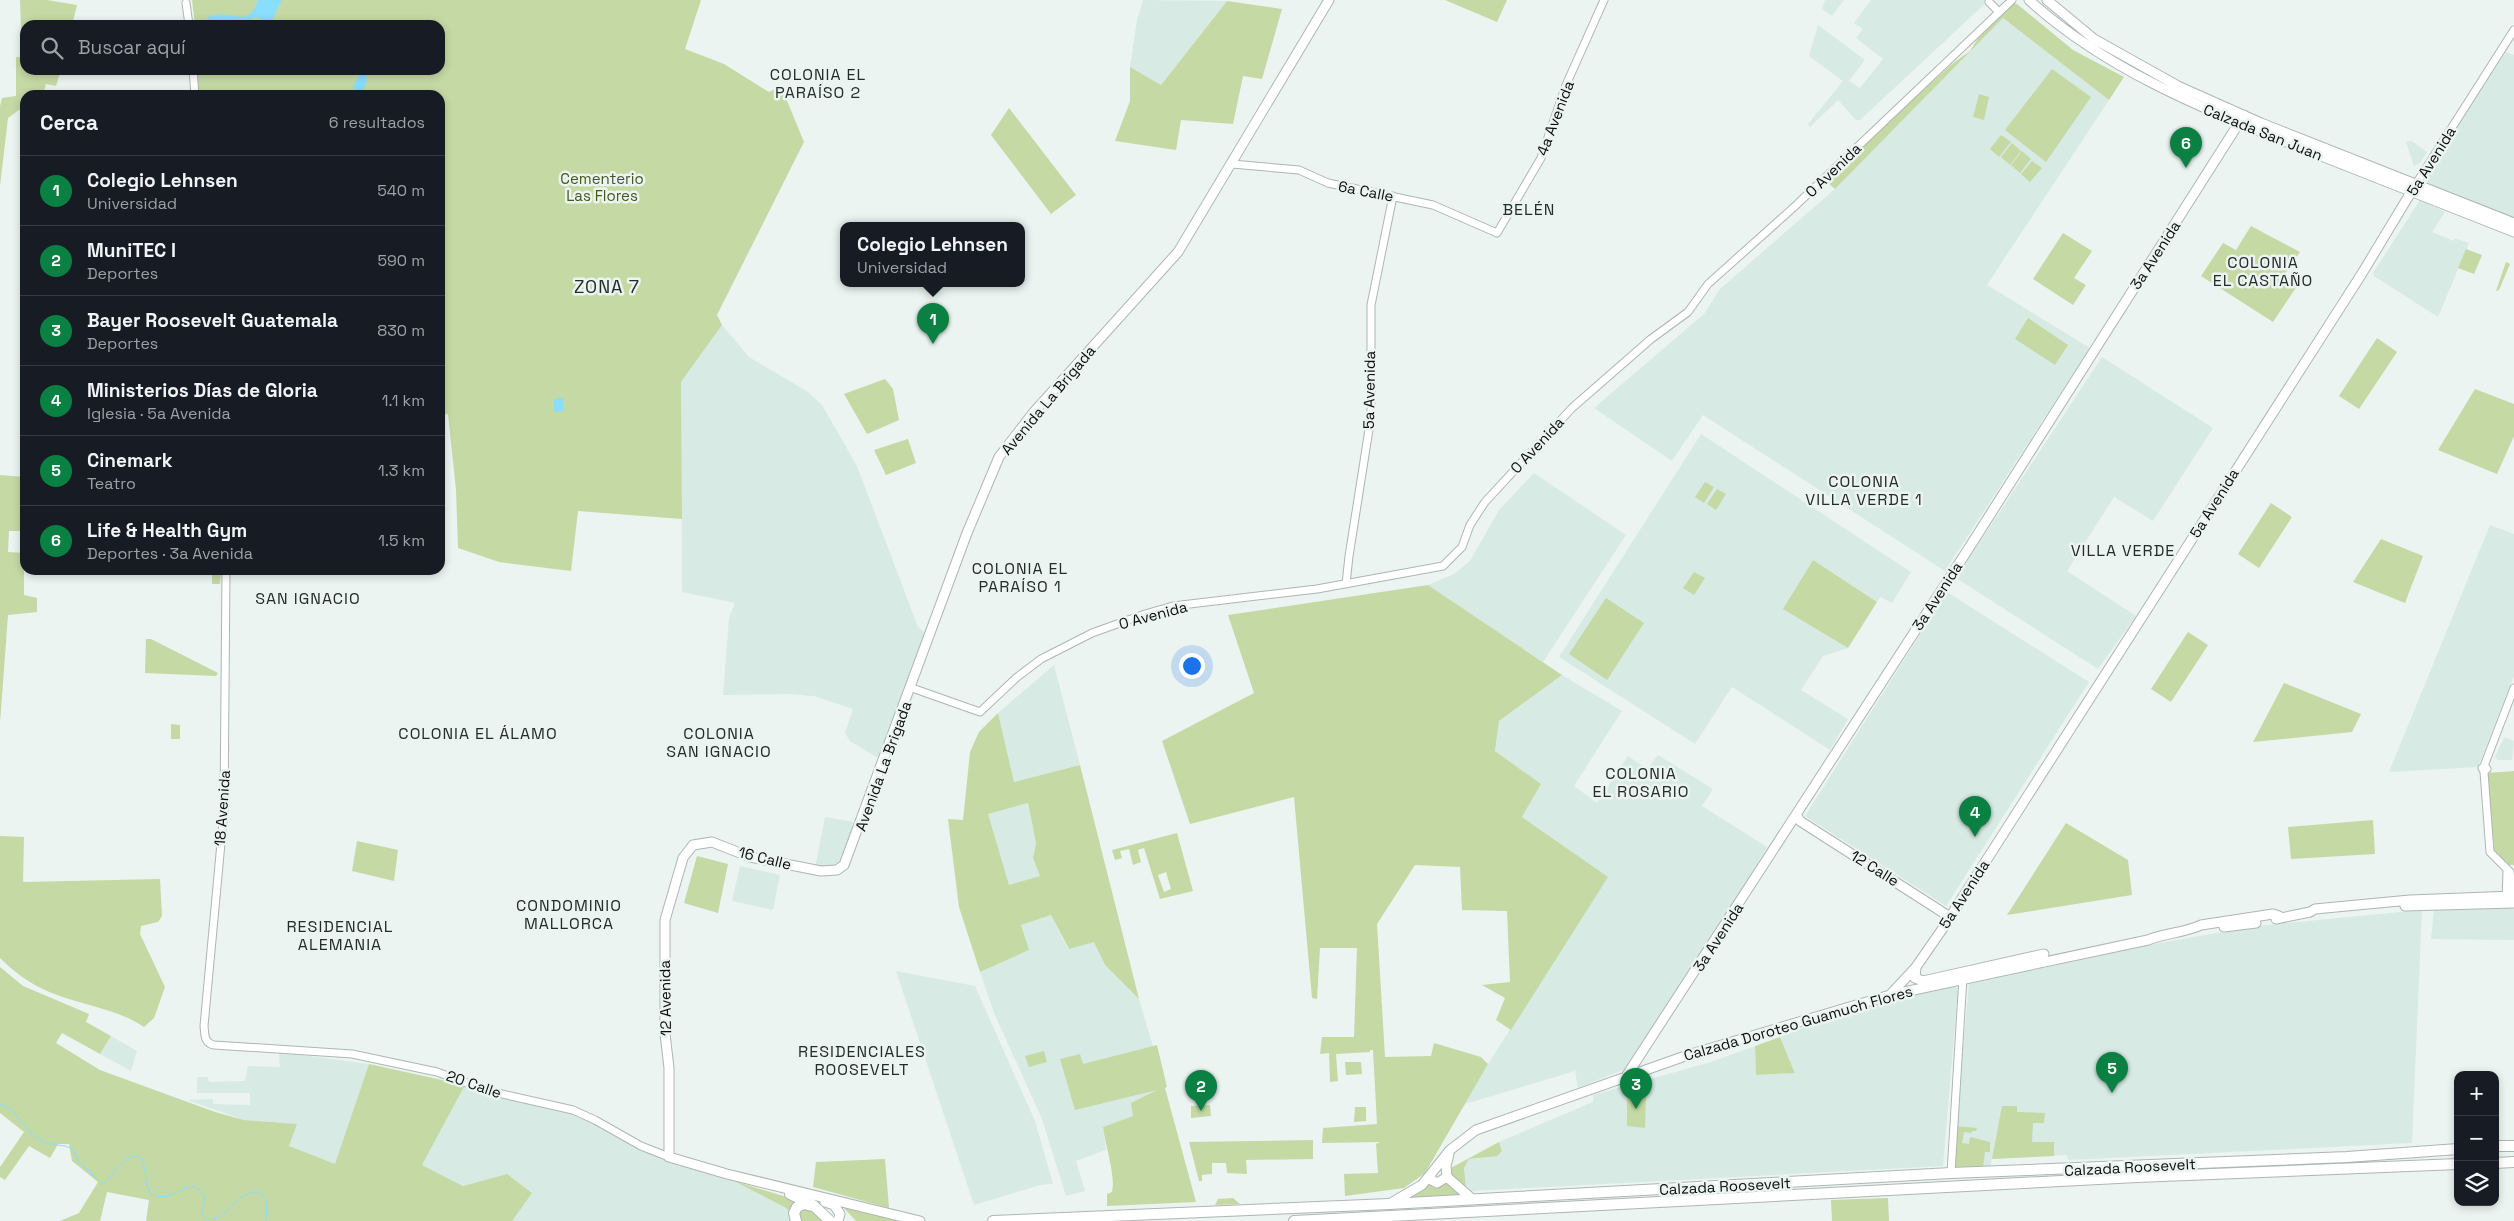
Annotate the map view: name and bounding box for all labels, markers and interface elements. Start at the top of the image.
search box [20,20,445,75]
icon: search [38,34,66,62]
text: Buscar aquí [78,35,186,60]
district label: COLONIA EL PARAÍSO 2 [770,64,866,103]
street label: 4a Avenida [1532,78,1578,158]
street label: Calzada San Juan [2201,99,2325,165]
text: Cerca [40,109,98,136]
text: 6 resultados [329,112,425,133]
street label: 5a Avenida [2402,122,2460,199]
pin: 6 [2170,127,2202,168]
street label: 0 Avenida [1801,139,1865,201]
text: Colegio Lehnsen [87,168,238,193]
park label: Cementerio Las Flores [560,169,644,205]
street label: 6a Calle [1337,176,1395,206]
text: 1 [52,180,60,201]
text: 540 m [377,180,425,201]
text: Universidad [87,193,177,214]
district label: BELÉN [1503,199,1555,220]
street label: 3a Avenida [2126,217,2185,293]
popup [840,222,1025,287]
text: Colegio Lehnsen [857,232,1008,257]
text: MuniTEC I [87,238,176,263]
text: 2 [51,250,61,271]
text: 590 m [377,250,425,271]
district label: COLONIA EL CASTAÑO [2213,252,2313,291]
text: Universidad [857,257,947,278]
text: Deportes [87,263,158,284]
district label: ZONA 7 [574,275,640,298]
pin: 1 [917,303,949,344]
text: Bayer Roosevelt Guatemala [87,308,338,333]
text: 3 [51,320,61,341]
text: 830 m [377,320,425,341]
text: Deportes [87,333,158,354]
street label: Avenida La Brigada [997,341,1100,459]
street label: 5a Avenida [1359,350,1379,429]
text: Ministerios Días de Gloria [87,378,318,403]
text: 4 [51,390,61,411]
text: 1.1 km [382,390,425,411]
text: Iglesia · 5a Avenida [87,403,231,424]
street label: 0 Avenida [1506,413,1568,477]
text: Cinemark [87,448,172,473]
text: 5 [51,460,61,481]
text: 1.3 km [378,460,425,481]
street label: 5a Avenida [2185,464,2243,541]
district label: COLONIA VILLA VERDE 1 [1805,471,1923,510]
text: Teatro [87,473,136,494]
text: Life & Health Gym [87,518,247,543]
text: 6 [51,530,61,551]
text: 1.5 km [378,530,425,551]
district label: VILLA VERDE [2071,540,2175,561]
text: Deportes · 3a Avenida [87,543,253,564]
district label: COLONIA EL PARAÍSO 1 [972,558,1068,597]
street label: 3a Avenida [1908,558,1967,634]
district label: SAN IGNACIO [255,588,361,609]
street label: 0 Avenida [1117,597,1190,633]
your location [1179,653,1205,679]
street label: Avenida La Brigada [851,698,916,834]
district label: COLONIA EL ÁLAMO [398,723,558,744]
district label: COLONIA SAN IGNACIO [666,723,772,762]
district label: COLONIA EL ROSARIO [1593,763,1689,802]
street label: 18 Avenida [210,769,234,847]
pin: 4 [1959,796,1991,837]
street label: 16 Calle [737,842,794,874]
street label: 12 Calle [1847,846,1903,890]
street label: 5a Avenida [1935,856,1993,932]
district label: CONDOMINIO MALLORCA [516,895,622,934]
street label: 3a Avenida [1689,899,1748,975]
district label: RESIDENCIAL ALEMANIA [286,916,394,955]
street label: 12 Avenida [655,959,675,1036]
street label: Calzada Doroteo Guamuch Flores [1681,981,1915,1065]
district label: RESIDENCIALES ROOSEVELT [798,1041,926,1080]
pin: 5 [2096,1052,2128,1093]
street label: 20 Calle [444,1066,504,1102]
pin: 3 [1620,1068,1652,1109]
pin: 2 [1185,1070,1217,1111]
map controls [2454,1071,2499,1206]
button: + [2454,1071,2499,1116]
button: − [2454,1116,2499,1161]
street label: Calzada Roosevelt [2064,1154,2196,1180]
button: layers [2454,1161,2499,1206]
street label: Calzada Roosevelt [1659,1173,1791,1199]

